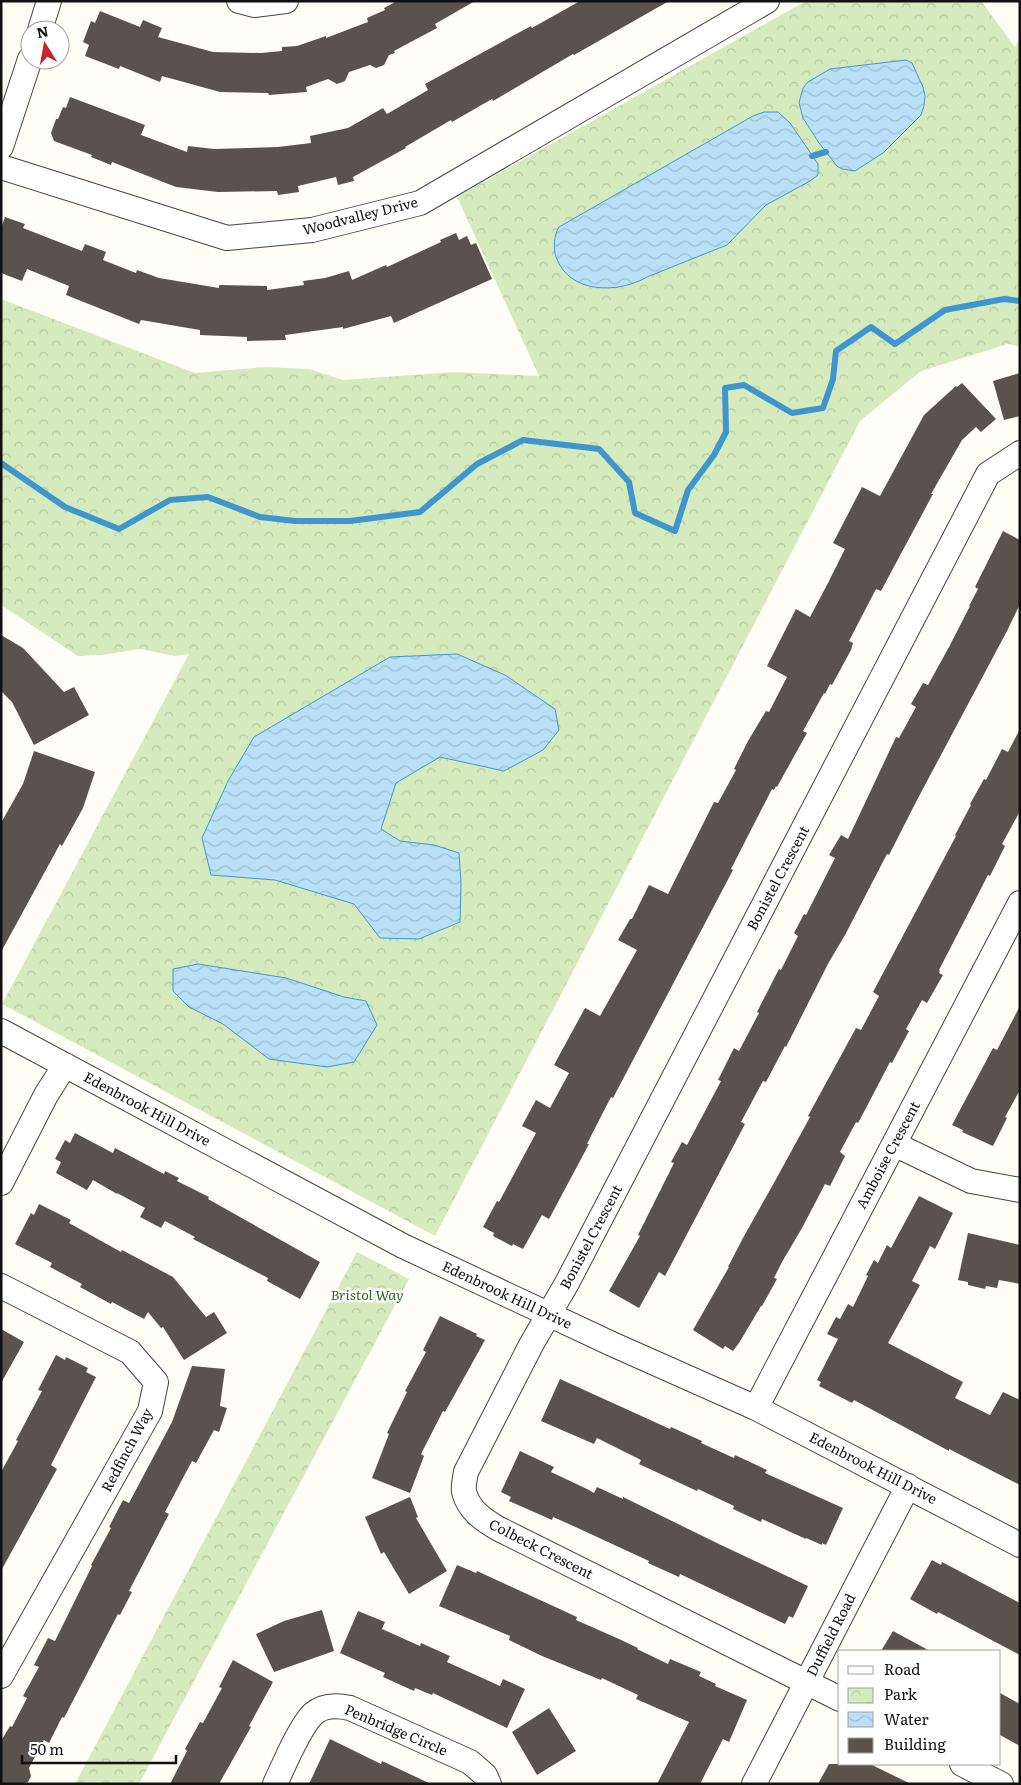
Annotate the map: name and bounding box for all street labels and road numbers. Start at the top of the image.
street label: Woodvalley Drive [300,191,419,239]
street label: Bonistel Crescent [741,821,813,933]
street label: Edenbrook Hill Drive [80,1066,214,1150]
street label: Amboise Crescent [850,1097,924,1212]
street label: Bonistel Crescent [554,1180,626,1292]
street label: Edenbrook Hill Drive [439,1255,576,1333]
street label: Redfinch Way [96,1403,157,1495]
street label: Edenbrook Hill Drive [806,1426,941,1508]
street label: Colbeck Crescent [486,1513,597,1583]
street label: Duffield Road [801,1589,860,1679]
street label: Penbridge Circle [342,1698,451,1760]

